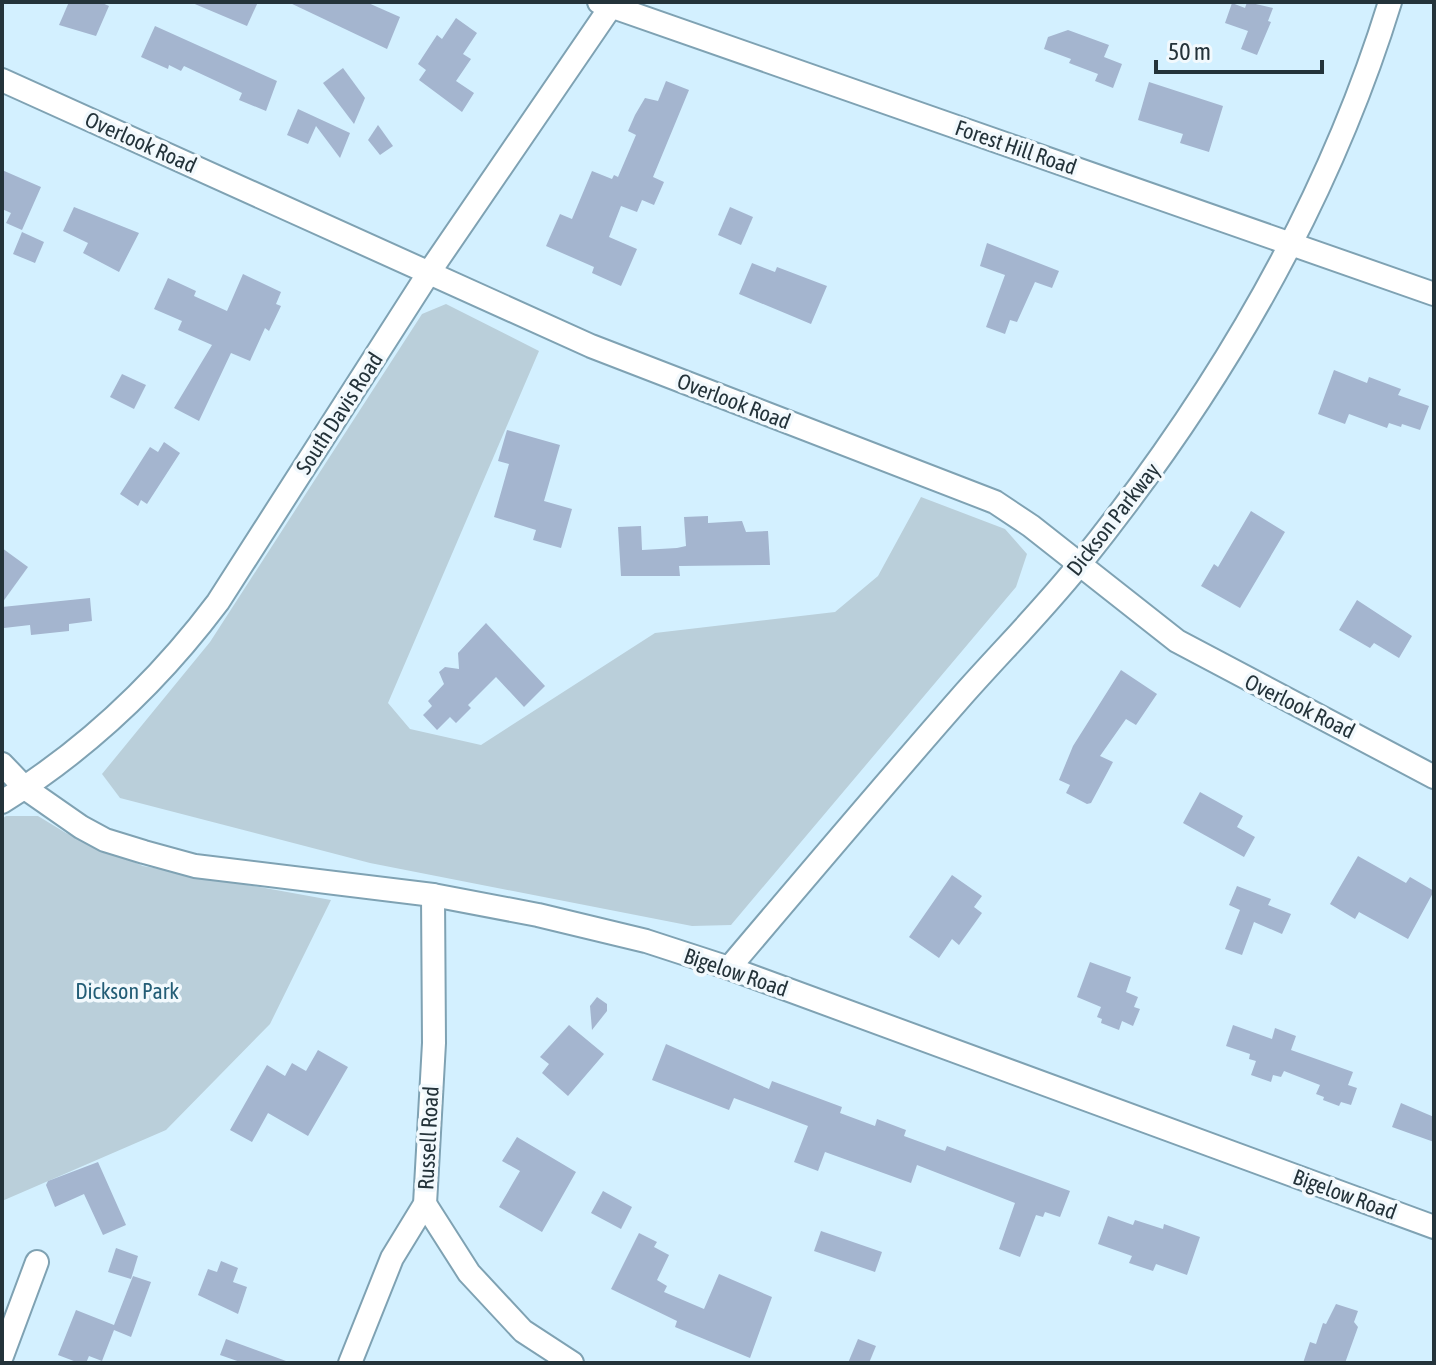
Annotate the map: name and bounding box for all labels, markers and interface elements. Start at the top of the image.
scale bar [1156,24,1322,74]
text: 50 m [1168,38,1211,65]
street label: Overlook Road [81,106,201,178]
street label: Forest Hill Road [952,114,1080,180]
street label: South Davis Road [290,347,388,479]
street label: Overlook Road [674,368,794,434]
street label: Dickson Parkway [1061,457,1165,581]
street label: Overlook Road [1241,668,1359,744]
street label: Bigelow Road [681,942,791,1002]
park label: Dickson Park [75,978,179,1004]
street label: Russell Road [412,1085,444,1191]
street label: Bigelow Road [1290,1163,1400,1225]

